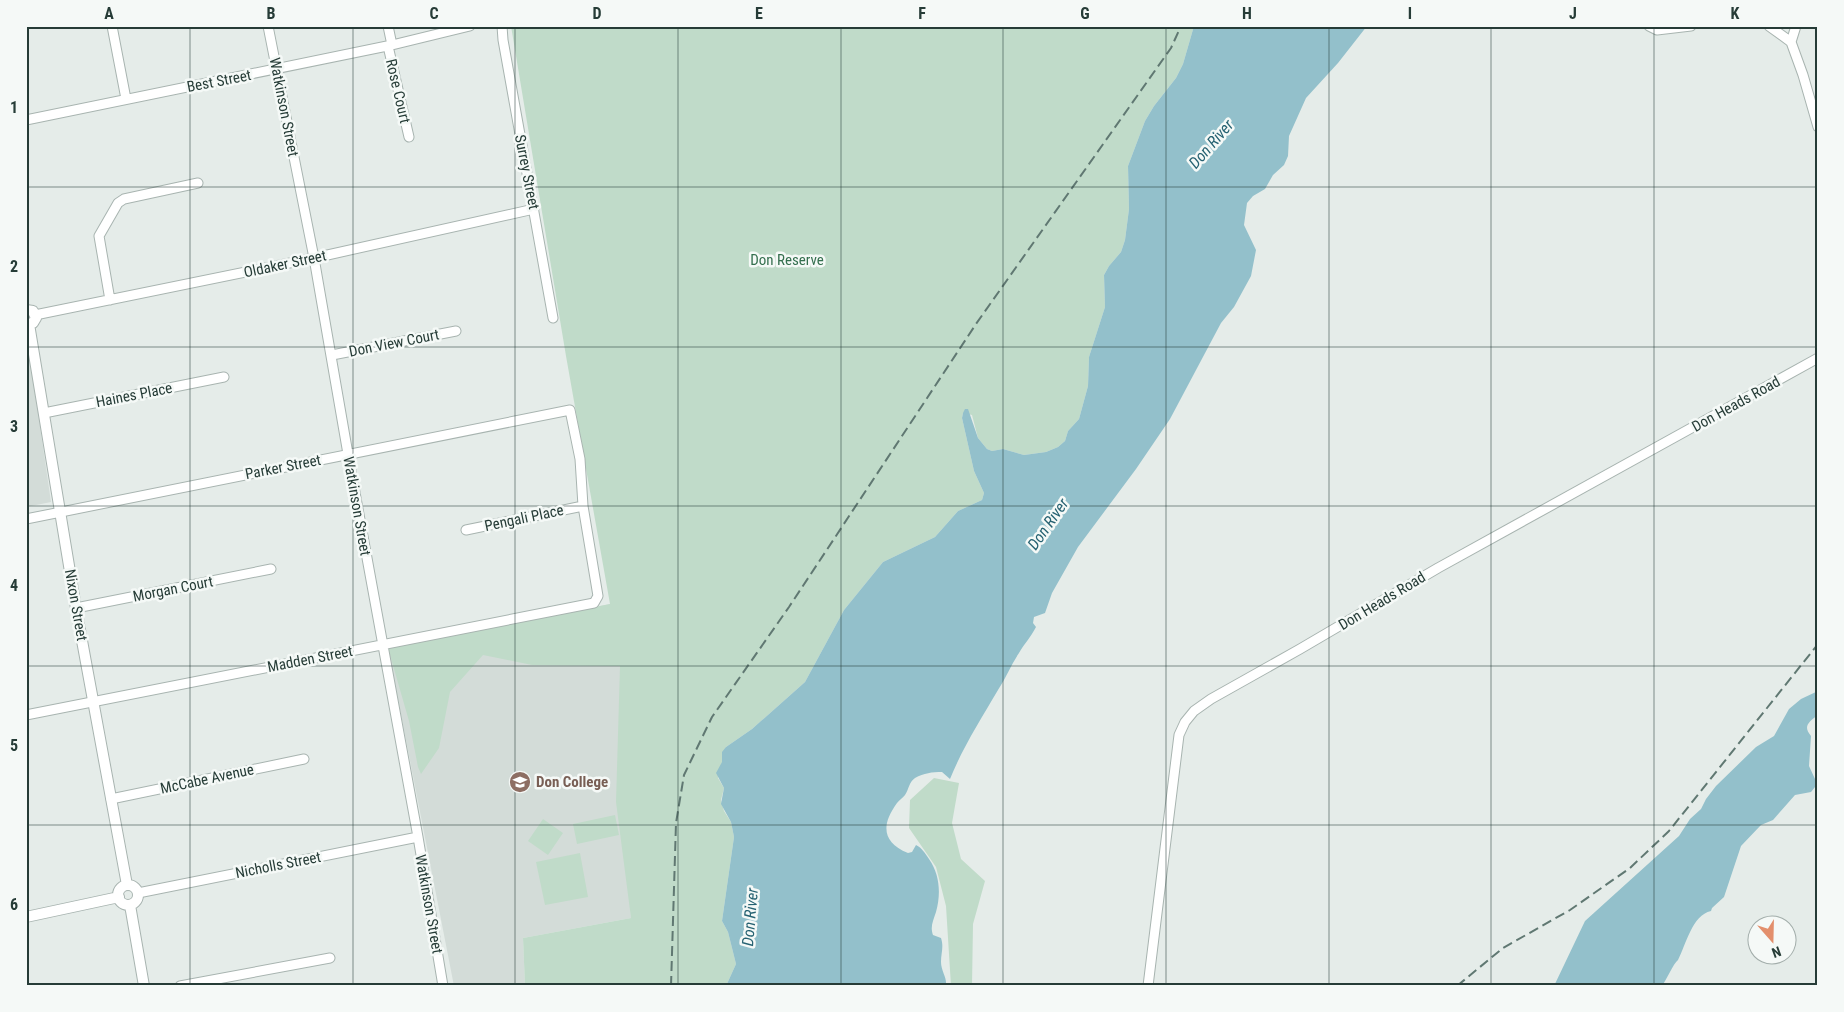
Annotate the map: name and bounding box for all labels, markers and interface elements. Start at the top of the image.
text: A [104,4,114,23]
text: B [267,4,276,23]
text: C [429,4,439,23]
text: D [592,4,602,23]
text: E [755,4,763,23]
text: F [918,4,926,23]
text: G [1080,4,1090,23]
text: H [1242,4,1252,23]
text: I [1408,4,1412,23]
text: J [1569,4,1577,23]
text: K [1731,4,1740,23]
street label: Watkinson Street [266,56,302,158]
street label: Rose Court [382,57,414,125]
street label: Best Street [185,66,253,96]
text: 1 [10,98,18,117]
water label: Don River [1185,115,1238,172]
street label: Surrey Street [511,133,543,211]
street label: Oldaker Street [242,246,328,282]
park label: Don Reserve [750,251,824,269]
text: 2 [10,257,18,276]
street label: Don View Court [347,325,441,361]
street label: Don Heads Road [1689,372,1783,436]
street label: Haines Place [94,379,174,411]
text: 3 [10,417,18,436]
street label: Parker Street [244,451,322,483]
street label: Watkinson Street [339,455,375,557]
water label: Don River [1024,494,1073,553]
street label: Pengali Place [483,501,565,535]
street label: Nixon Street [61,568,91,642]
street label: Don Heads Road [1335,568,1429,634]
street label: Morgan Court [131,572,215,606]
text: 4 [10,576,18,595]
street label: Madden Street [266,642,354,676]
text: 5 [10,736,18,755]
street label: McCabe Avenue [159,760,255,798]
school or university icon: Don College [508,770,532,794]
place label: Don College [536,773,608,791]
street label: Nicholls Street [234,848,322,882]
street label: Watkinson Street [411,853,447,955]
water label: Don River [738,886,762,947]
text: 6 [10,895,18,914]
north arrow [1746,914,1796,964]
text: N [1770,943,1783,961]

